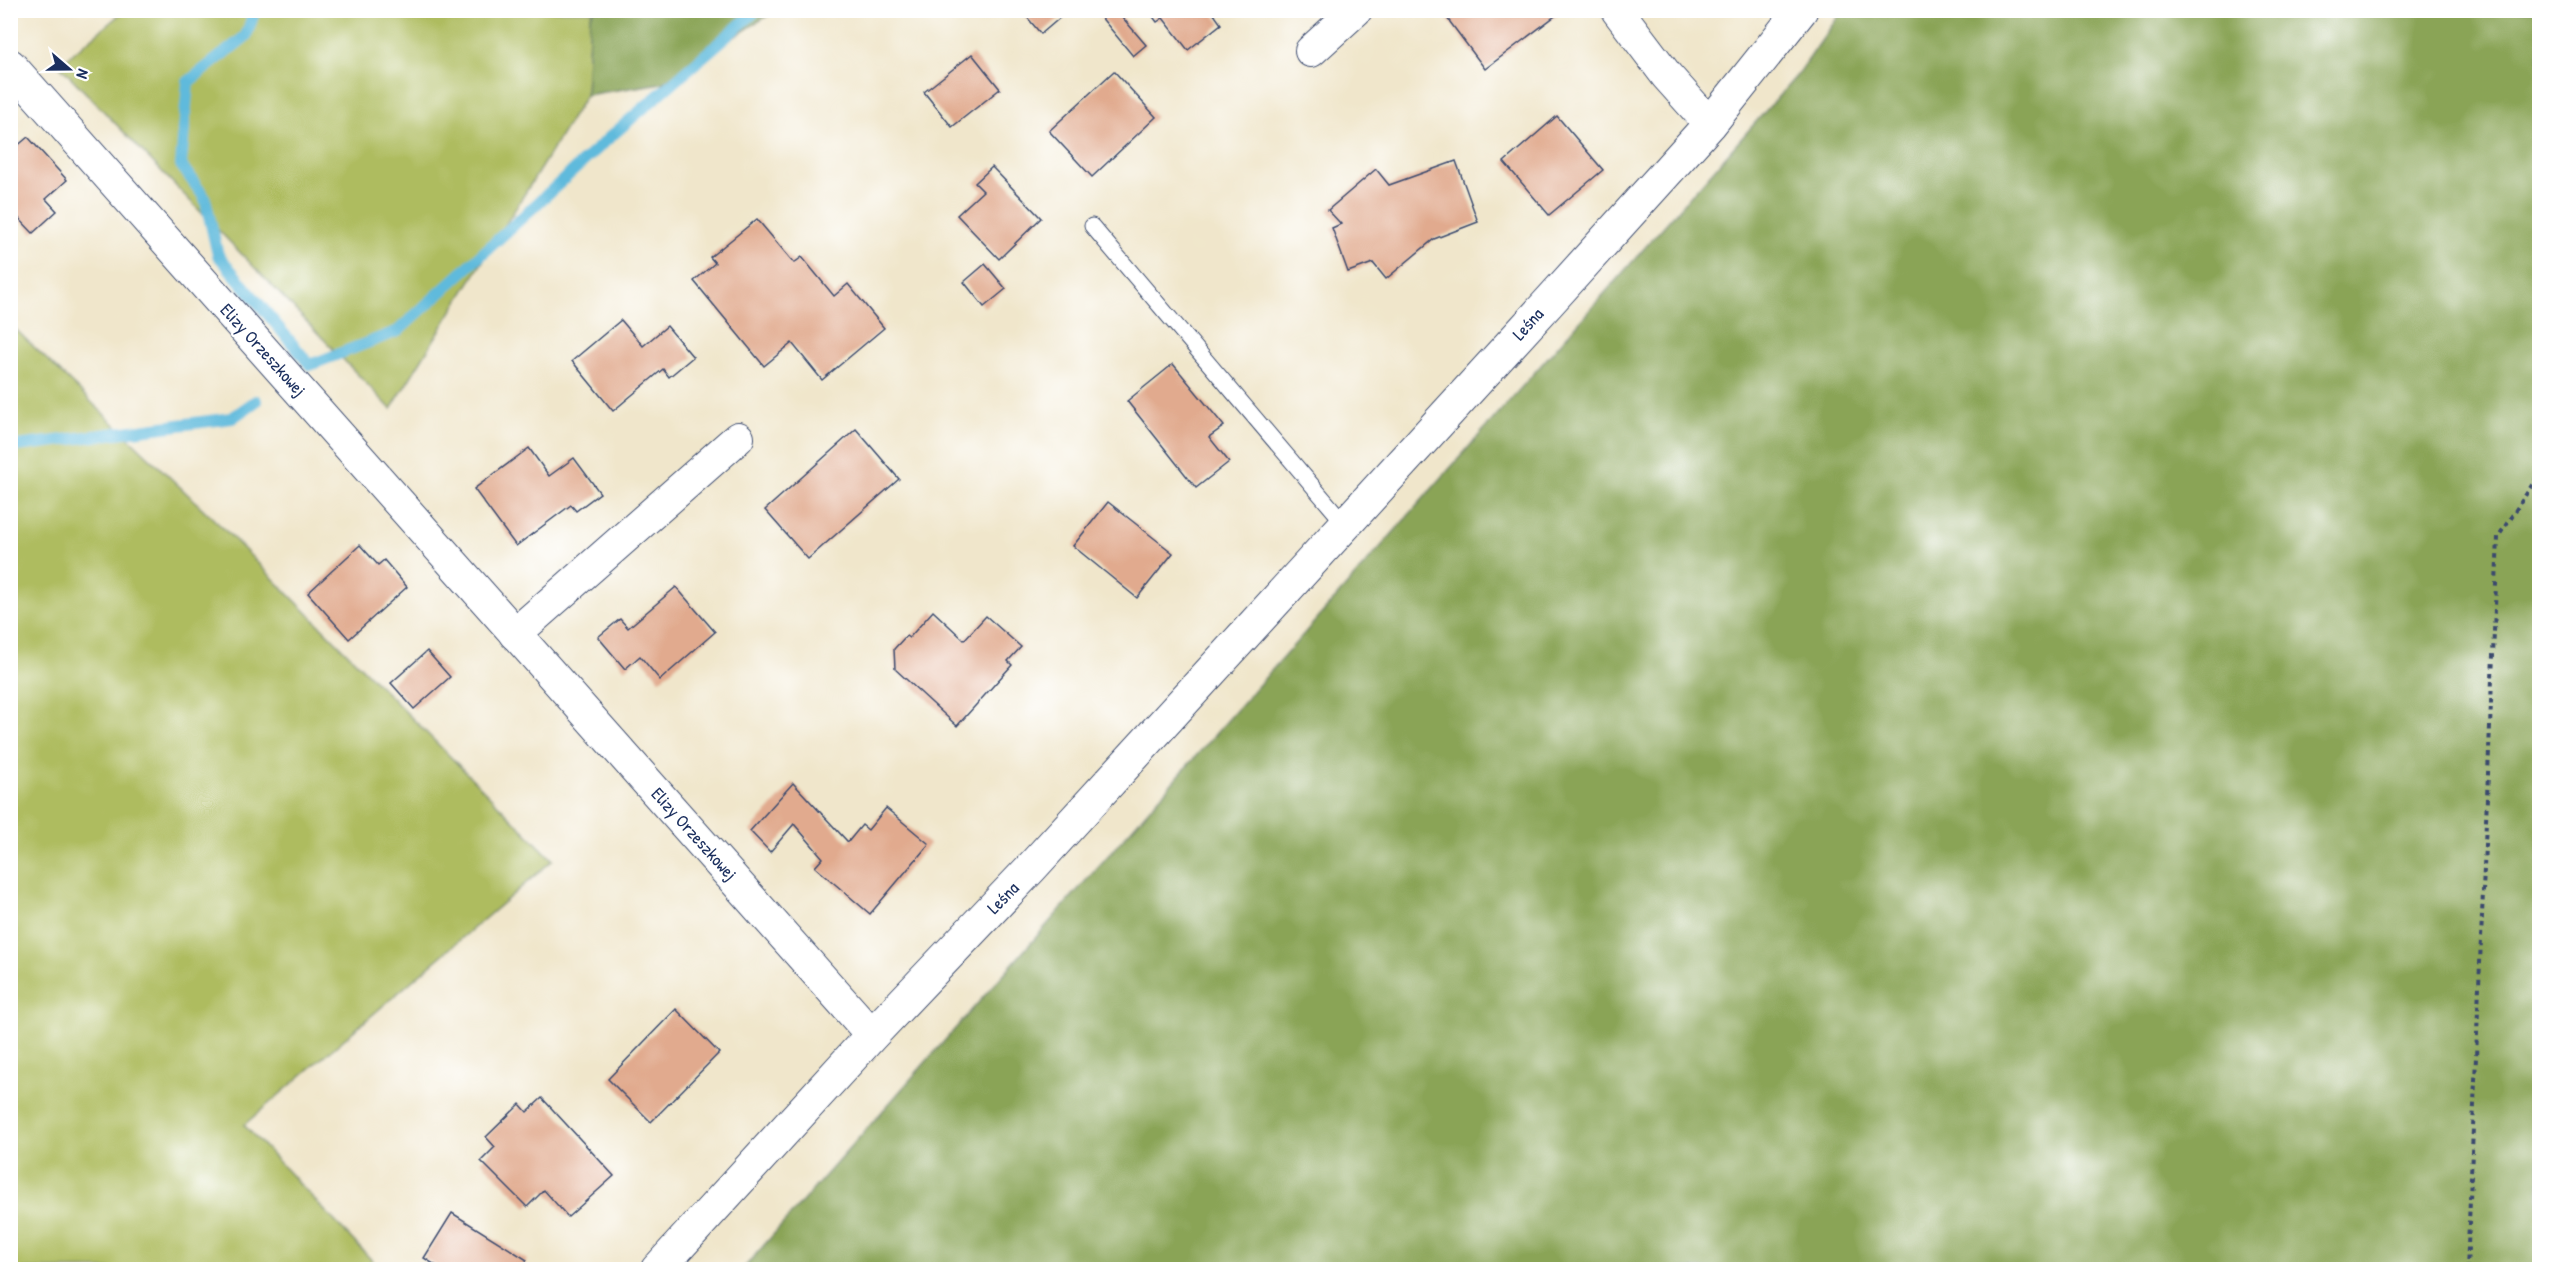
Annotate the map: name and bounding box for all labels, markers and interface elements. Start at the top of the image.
north arrow [39,39,99,99]
text: N [71,66,95,82]
street label: Elizy Orzeszkowej [215,298,312,402]
street label: Leśna [1506,302,1549,345]
street label: Elizy Orzeszkowej [646,782,743,886]
street label: Leśna [981,876,1024,919]

